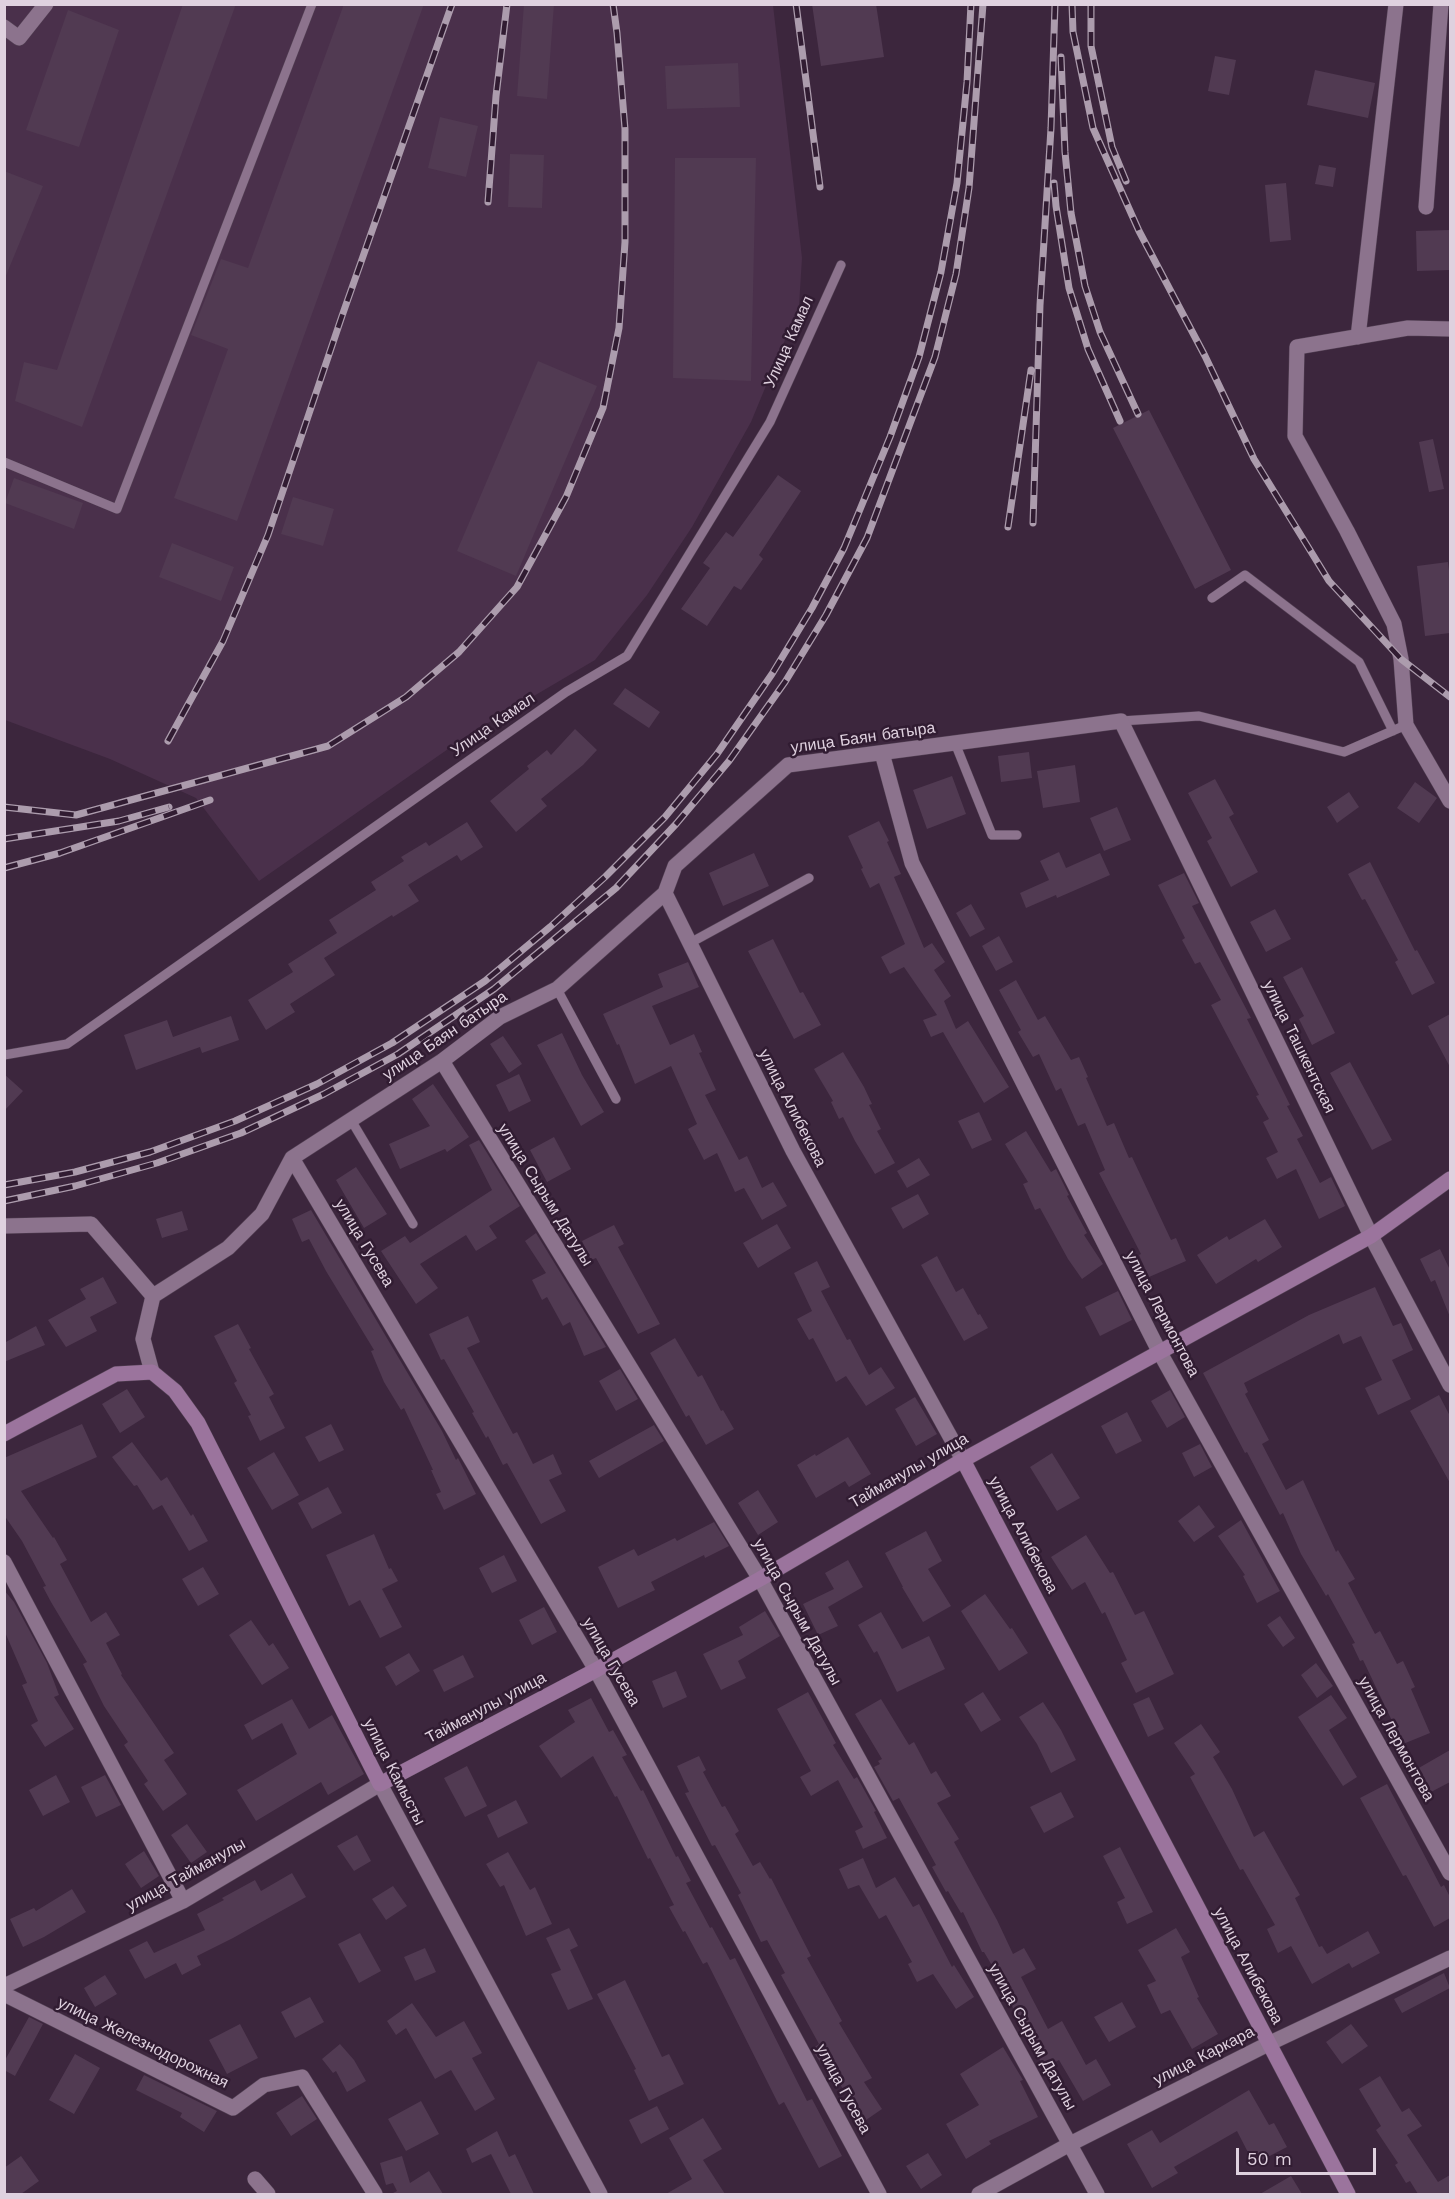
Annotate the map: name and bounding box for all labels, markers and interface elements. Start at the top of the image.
street label: Улица Камал [760,293,818,391]
street label: Улица Камал [447,689,539,761]
street label: улица Баян батыра [789,718,937,758]
street label: улица Ташкентская [1259,978,1339,1116]
street label: улица Баян батыра [379,987,511,1085]
street label: улица Алибекова [754,1046,830,1170]
street label: улица Сырым Датулы [493,1120,597,1270]
street label: улица Гусева [330,1196,398,1290]
street label: улица Лермонтова [1121,1248,1203,1380]
street label: Тайманулы улица [846,1429,972,1513]
street label: улица Алибекова [984,1473,1062,1597]
street label: улица Сырым Датулы [749,1535,845,1689]
street label: улица Гусева [578,1614,644,1710]
street label: Тайманулы улица [423,1668,549,1748]
street label: улица Лермонтова [1354,1673,1438,1805]
street label: улица Камысты [359,1716,429,1828]
street label: улица Тайманулы [123,1834,249,1916]
street label: улица Алибекова [1209,1904,1287,2028]
street label: улица Сырым Датулы [984,1960,1080,2114]
street label: улица Железнодорожная [54,1993,232,2093]
street label: улица Каркара [1150,2022,1258,2090]
street label: улица Гусева [811,2041,875,2137]
scale bar [1239,2136,1378,2174]
text: 50 m [1247,2148,1292,2169]

